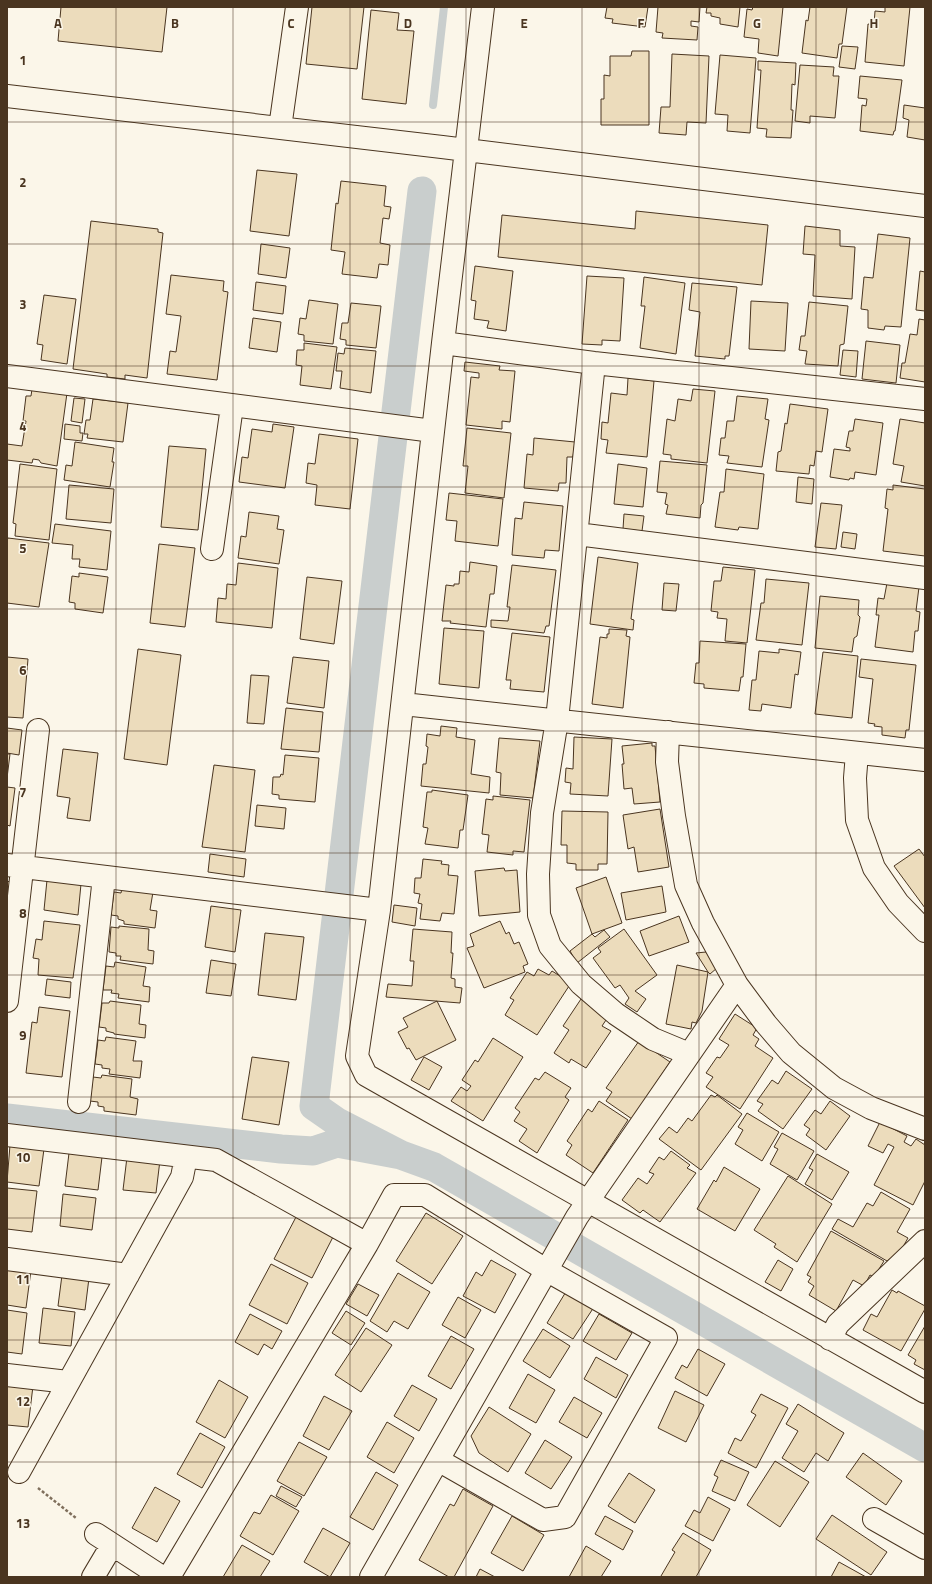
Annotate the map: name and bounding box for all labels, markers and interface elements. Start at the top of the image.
text: A [54,13,62,33]
text: B [171,13,179,33]
text: C [287,13,295,33]
text: D [404,13,412,33]
text: E [520,13,528,33]
text: F [638,13,645,33]
text: G [753,13,761,33]
text: H [870,13,878,33]
text: 1 [19,50,27,70]
text: 2 [19,172,27,192]
text: 3 [19,294,27,314]
text: 4 [19,416,27,436]
text: 5 [19,538,27,558]
text: 6 [19,660,27,680]
text: 7 [19,782,27,802]
text: 8 [19,903,27,923]
text: 9 [19,1025,27,1045]
text: 10 [16,1147,30,1167]
text: 11 [16,1269,30,1289]
text: 12 [16,1391,30,1411]
text: 13 [16,1513,30,1533]

